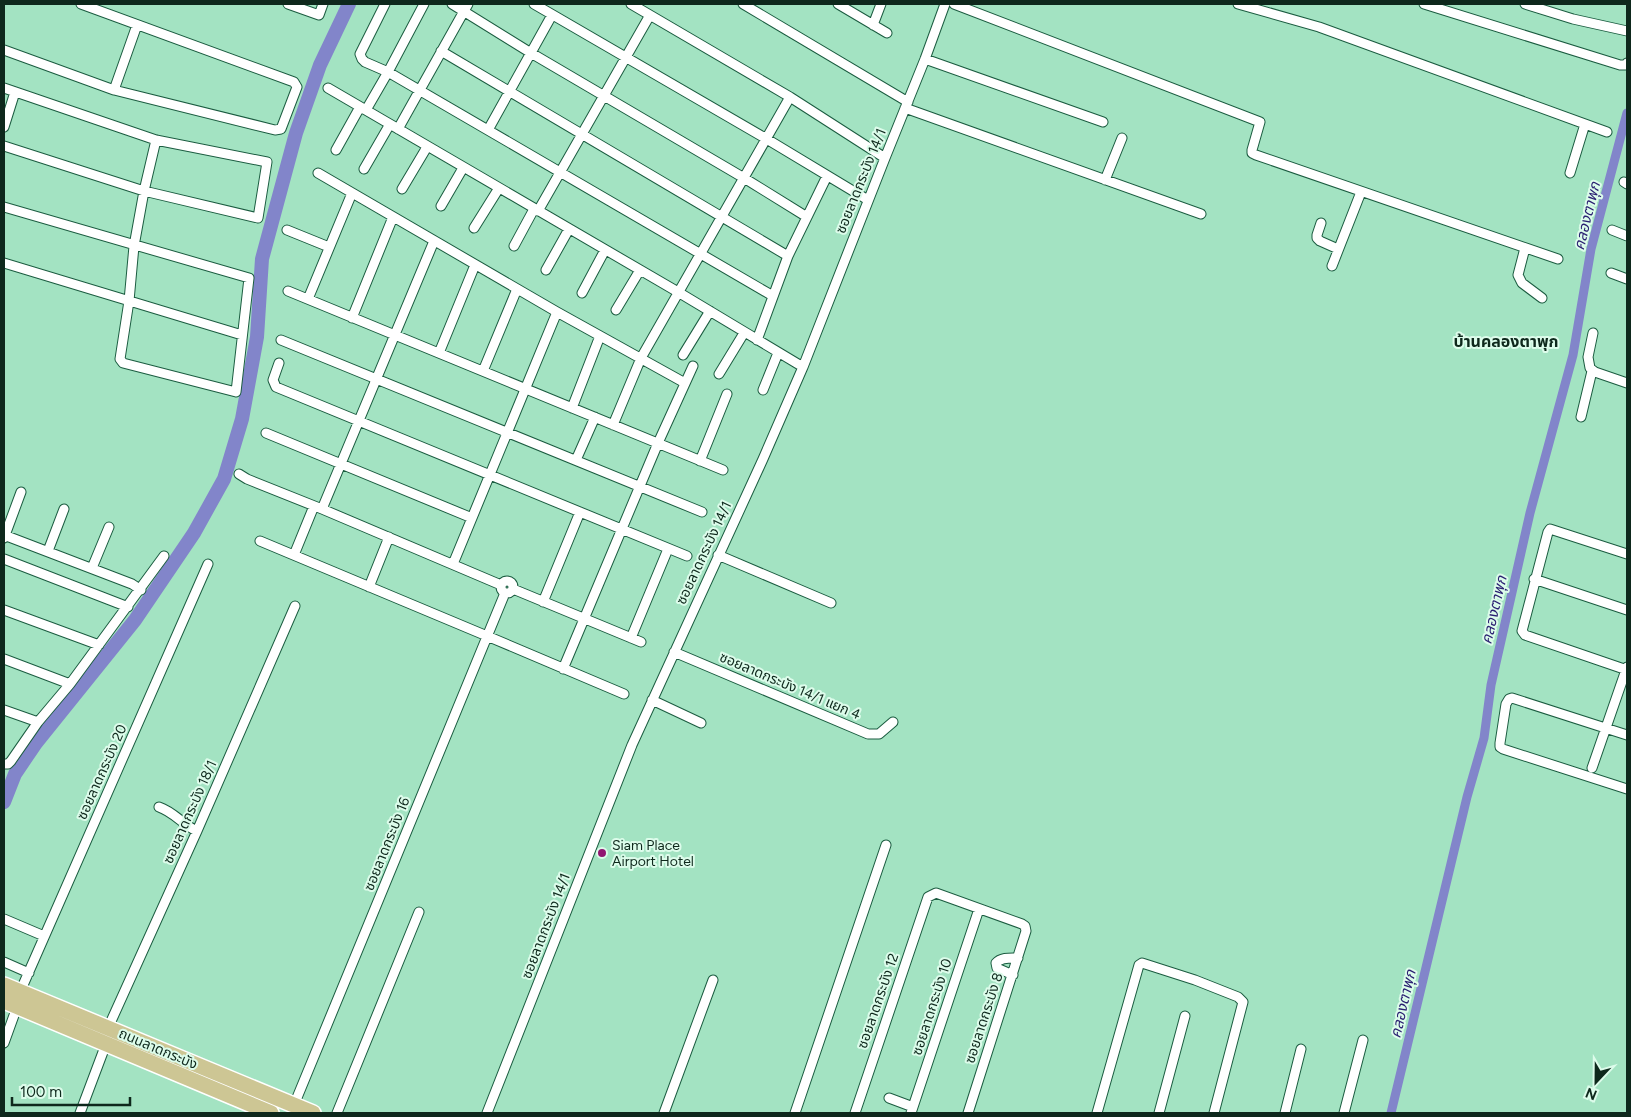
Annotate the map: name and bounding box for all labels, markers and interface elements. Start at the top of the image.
street label: ซอยลาดกระบัง 14/1 [832,126,890,236]
water label: คลองตาพุก [1570,179,1604,252]
district label: บ้านคลองตาพุก [1453,332,1559,351]
street label: ซอยลาดกระบัง 14/1 [673,499,735,607]
water label: คลองตาพุก [1477,573,1511,646]
street label: ซอยลาดกระบัง 14/1 แยก 4 [717,649,863,724]
street label: ซอยลาดกระบัง 20 [73,722,131,822]
street label: ซอยลาดกระบัง 18/1 [160,758,220,866]
street label: ซอยลาดกระบัง 16 [360,795,414,893]
place label: Siam Place Airport Hotel [612,837,694,870]
marker: Siam Place Airport Hotel [596,847,608,859]
street label: ซอยลาดกระบัง 14/1 [518,871,574,981]
street label: ซอยลาดกระบัง 12 [854,951,902,1051]
street label: ซอยลาดกระบัง 10 [908,957,956,1057]
water label: คลองตาพุก [1386,967,1420,1040]
street label: ซอยลาดกระบัง 8 [961,970,1007,1066]
street label: ถนนลาดกระบัง [116,1025,200,1073]
north arrow [1571,1057,1621,1107]
scale bar [12,1074,130,1106]
text: 100 m [20,1083,62,1101]
text: N [1583,1084,1600,1103]

